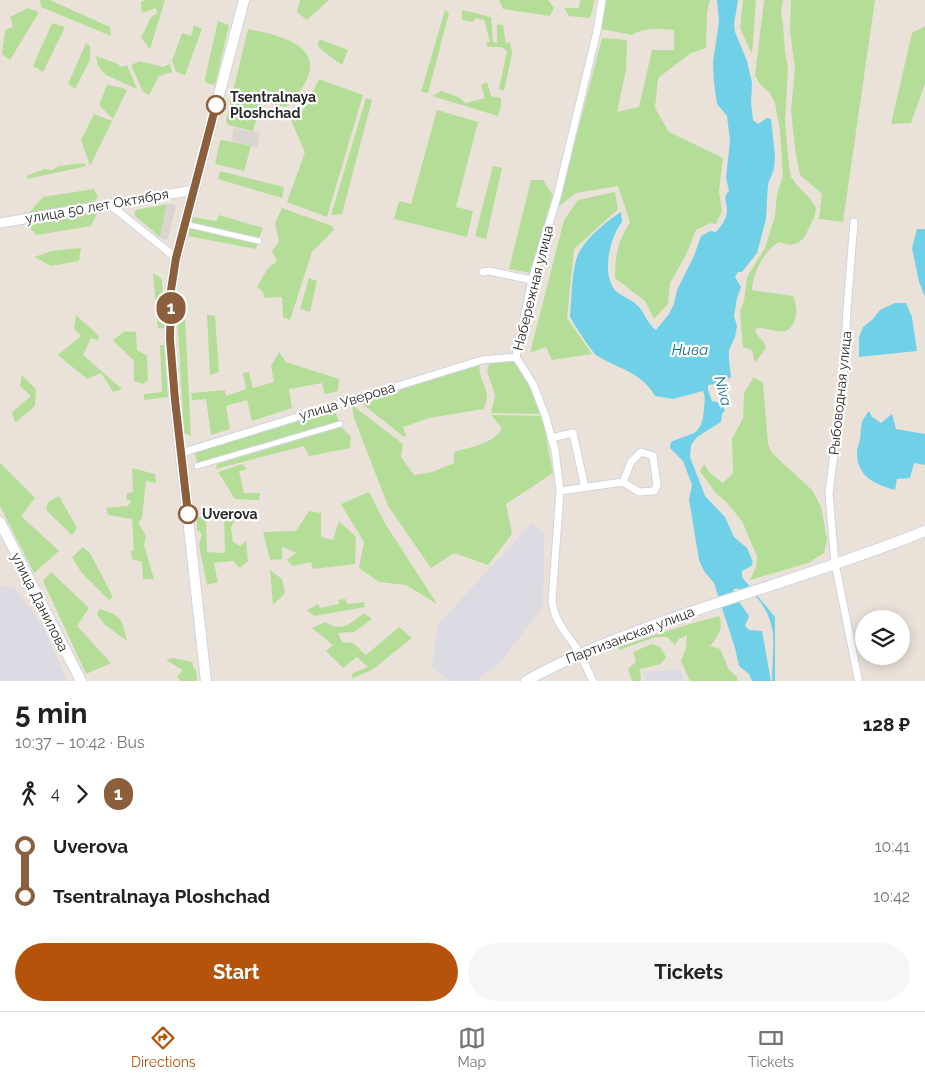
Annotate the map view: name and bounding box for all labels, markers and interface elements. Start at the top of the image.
place label: Tsentralnaya Ploshchad [230,89,316,121]
marker: Tsentralnaya Ploshchad [206,95,226,115]
street label: улица 50 лет Октября [24,186,170,226]
street label: Набережная улица [510,224,556,352]
line badge: 1 [155,292,187,324]
text: 1 [167,297,175,318]
street label: Рыбоводная улица [826,330,854,456]
water label: Нива [672,341,708,359]
water label: Niva [710,374,736,408]
street label: улица Уверова [297,379,397,423]
marker: Uverova [178,504,198,524]
place label: Uverova [202,506,257,522]
street label: улица Данилова [8,550,72,654]
street label: Партизанская улица [564,603,696,667]
map controls [855,610,910,665]
button: layers [855,610,910,665]
text: 5 min [15,697,87,730]
text: 128 ₽ [863,713,910,735]
text: 10:37 – 10:42 · Bus [15,733,145,752]
icon: walk [15,780,43,808]
icon: forward [68,780,96,808]
text: 1 [114,783,123,804]
text: 4 [51,784,60,803]
text: Uverova [53,835,128,857]
text: 10:41 [875,837,910,856]
text: Tsentralnaya Ploshchad [53,885,270,907]
text: 10:42 [873,887,910,906]
button: Start [15,943,458,1001]
button: Tickets [468,943,910,1001]
tab: Directions [131,1024,196,1070]
tab: Map [458,1024,486,1070]
tab: Tickets [748,1024,794,1070]

